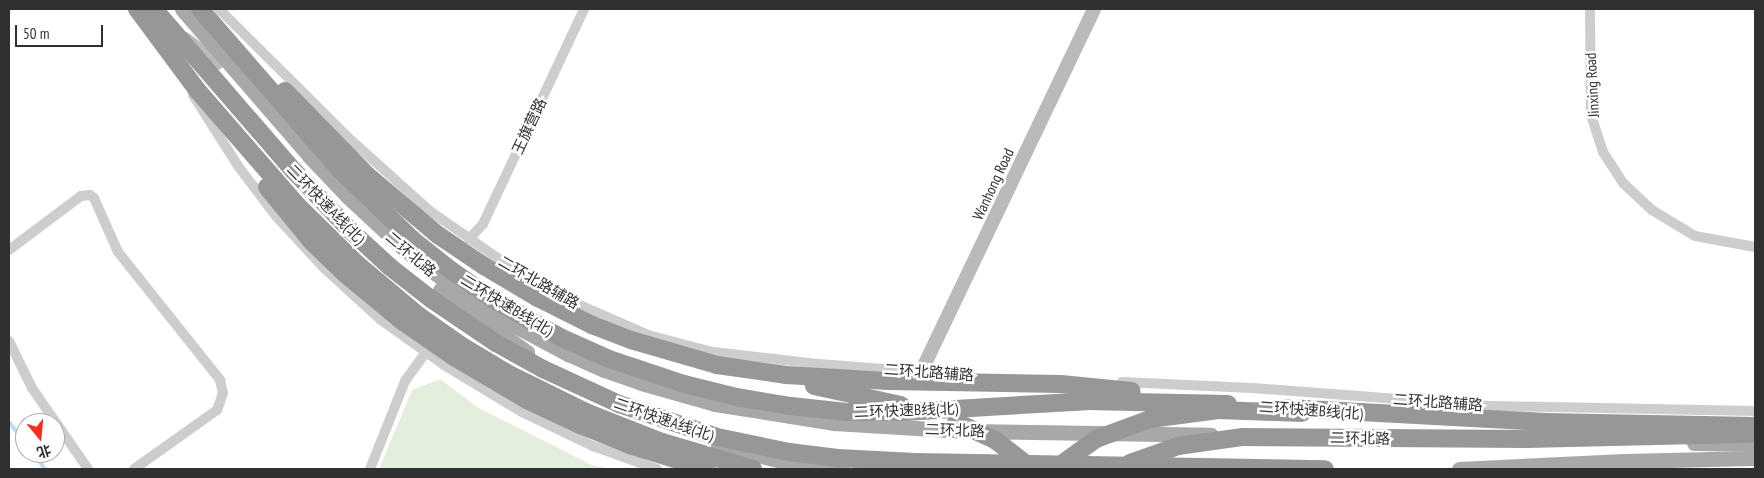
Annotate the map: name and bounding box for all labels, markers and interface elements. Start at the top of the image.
scale bar [18,15,105,47]
text: 50 m [23,24,49,43]
street label: Jinxing Road [1581,52,1603,118]
street label: 王旗营路 [508,95,550,157]
street label: Wanhong Road [969,145,1017,223]
street label: 二环快速A线(北) [283,160,369,248]
street label: 二环北路 [382,228,440,280]
street label: 二环北路辅路 [496,252,582,312]
street label: 二环快速B线(北) [458,270,556,340]
street label: 二环北路辅路 [883,360,975,384]
street label: 二环北路辅路 [1392,390,1484,414]
street label: 二环快速A线(北) [612,394,716,444]
street label: 二环快速B线(北) [1258,397,1364,423]
street label: 二环快速B线(北) [854,399,958,421]
north arrow [15,413,65,463]
street label: 二环北路 [925,420,985,440]
street label: 二环北路 [1330,428,1390,448]
text: 北 [35,441,53,462]

